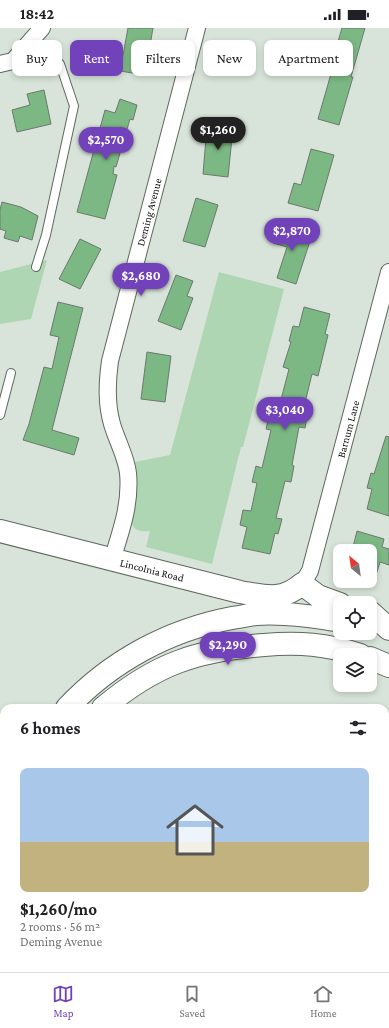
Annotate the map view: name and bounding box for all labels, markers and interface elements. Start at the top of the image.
text: 18:42 [20,6,54,22]
chip: Buy [12,40,62,76]
chip: Rent [70,40,123,76]
chip: Filters [131,40,195,76]
chip: New [203,40,256,76]
chip: Apartment [264,40,353,76]
pin: $1,260 [185,117,251,151]
text: $1,260 [200,122,236,137]
pin: $2,570 [73,127,139,161]
text: $2,570 [88,132,124,147]
street label: Deming Avenue [134,177,165,247]
pin: $2,870 [259,218,325,252]
text: $2,870 [273,223,311,238]
pin: $2,680 [108,263,174,297]
text: $2,680 [121,268,161,283]
pin: $3,040 [252,397,318,431]
street label: Barnum Lane [335,399,361,459]
text: $3,040 [265,402,305,417]
north arrow [333,544,377,588]
map controls [333,544,377,692]
street label: Lincolnia Road [119,556,185,584]
button: locate [333,596,377,640]
pin: $2,290 [195,632,261,666]
text: $2,290 [209,637,247,652]
button: layers [333,648,377,692]
icon: filters [347,717,369,739]
text: 6 homes [20,719,80,738]
icon: home [159,794,231,866]
text: $1,260/mo [20,900,97,919]
text: 2 rooms · 56 m² [20,919,100,934]
text: Deming Avenue [20,934,102,949]
tab: Map [52,983,74,1019]
tab: Saved [179,983,205,1019]
tab: Home [310,983,337,1019]

